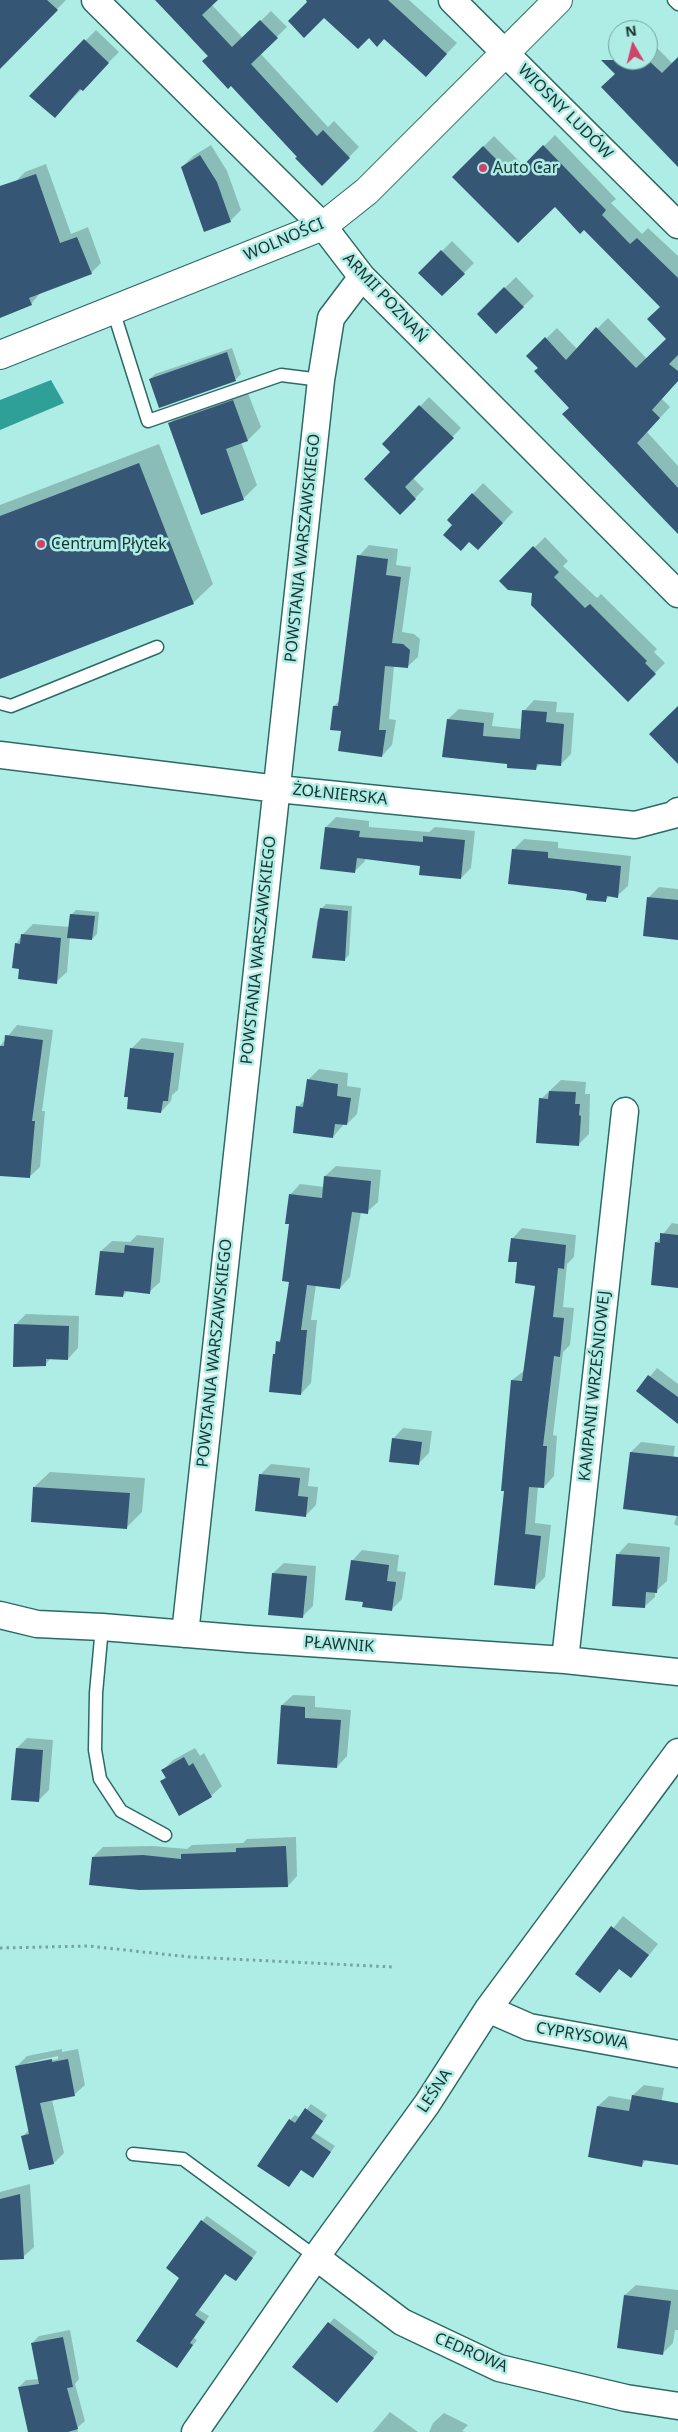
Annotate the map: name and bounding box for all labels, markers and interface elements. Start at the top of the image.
north arrow [608,20,658,70]
text: N [624,20,638,41]
street label: WIOSNY LUDÓW [514,61,616,163]
place label: Auto Car [493,158,558,178]
marker: Auto Car [477,162,489,174]
street label: WOLNOŚCI [241,215,327,265]
street label: ARMII POZNAŃ [339,249,431,347]
street label: POWSTANIA WARSZAWSKIEGO [281,433,325,663]
place label: Centrum Płytek [51,534,167,554]
marker: Centrum Płytek [35,538,47,550]
street label: ŻOŁNIERSKA [292,780,388,810]
street label: POWSTANIA WARSZAWSKIEGO [237,835,281,1065]
street label: POWSTANIA WARSZAWSKIEGO [193,1238,237,1468]
street label: KAMPANII WRZEŚNIOWEJ [575,1290,615,1482]
street label: PŁAWNIK [303,1633,375,1657]
street label: CYPRYSOWA [534,2018,630,2054]
street label: LEŚNA [413,2066,457,2116]
street label: CEDROWA [432,2329,510,2377]

